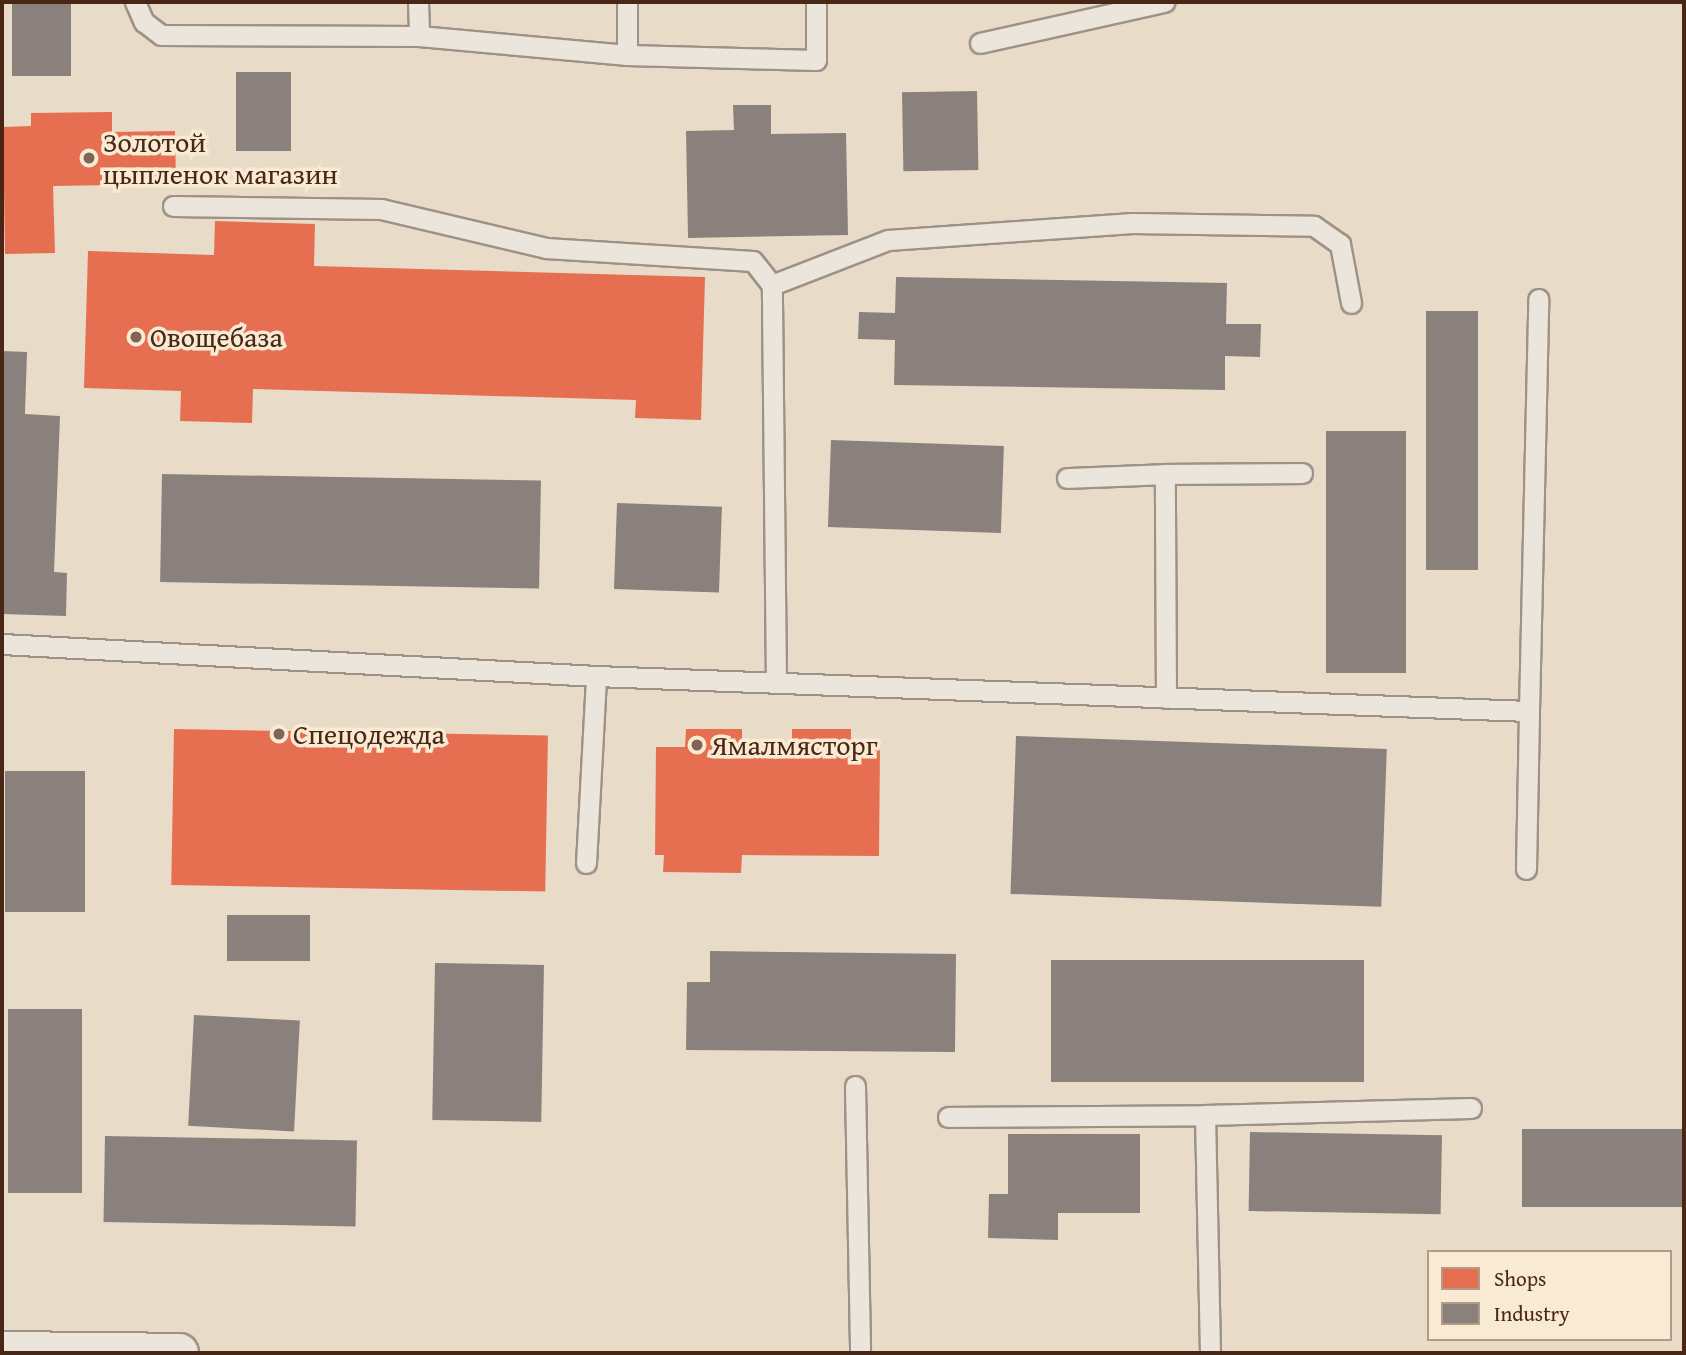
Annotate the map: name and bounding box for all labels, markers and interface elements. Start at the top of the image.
place label: Золотой цыпленок магазин [103,125,338,191]
marker: Золотой цыпленок магазин [81,150,97,166]
place label: Овощебаза [150,320,283,354]
marker: Овощебаза [128,329,144,345]
place label: Спецодежда [293,717,445,751]
marker: Спецодежда [271,726,287,742]
place label: Ямалмясторг [711,728,878,762]
marker: Ямалмясторг [689,737,705,753]
legend [1427,1250,1672,1341]
text: Shops [1494,1263,1546,1294]
text: Industry [1494,1298,1570,1329]

